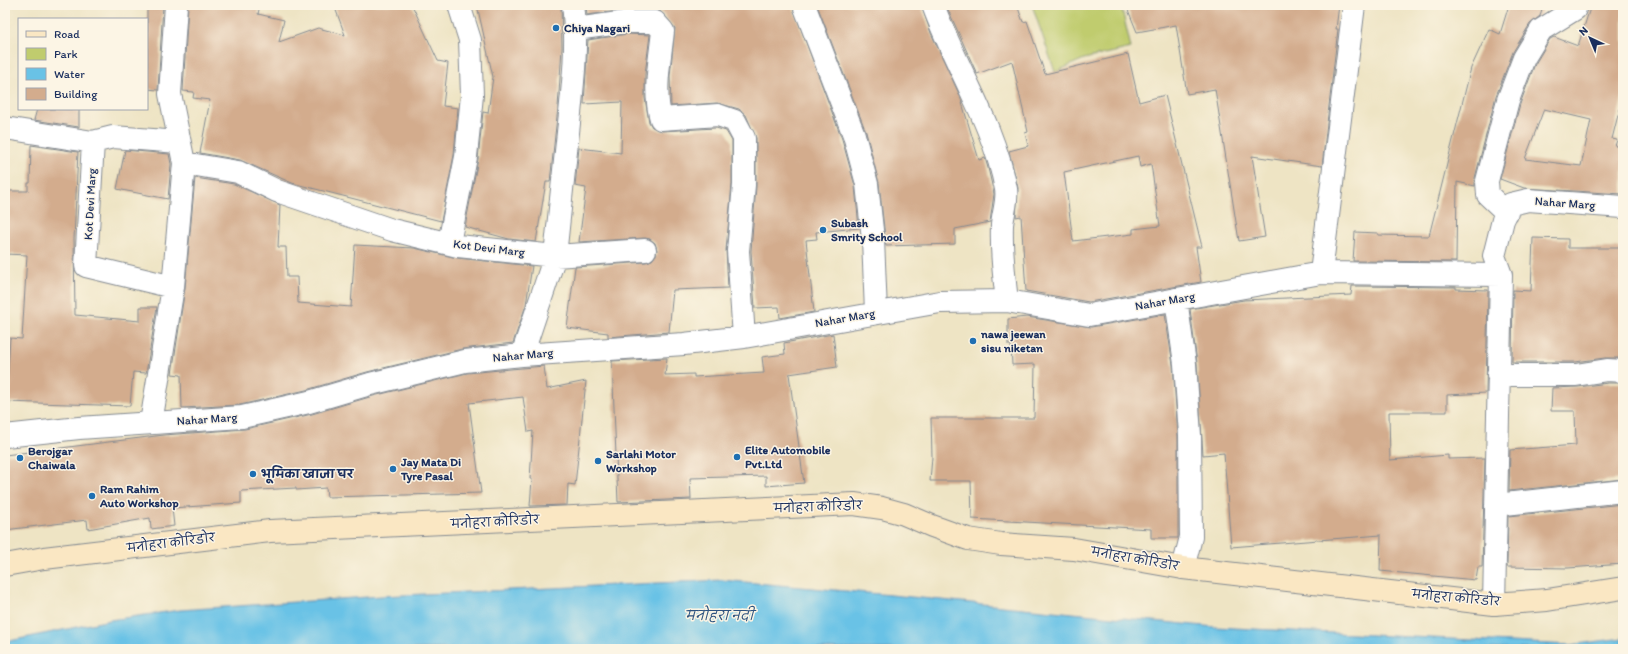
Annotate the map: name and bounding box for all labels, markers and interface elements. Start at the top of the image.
legend [18,18,148,110]
north arrow [1570,18,1610,58]
place label: Chiya Nagari [564,21,630,36]
marker: Chiya Nagari [551,23,561,33]
text: N [1576,24,1591,38]
text: Road [54,27,80,41]
text: Park [54,47,78,61]
text: Water [54,67,85,81]
text: Building [54,87,98,101]
street label: Kot Devi Marg [81,167,99,240]
street label: Nahar Marg [1534,194,1597,212]
place label: Subash Smrity School [831,216,903,245]
marker: Subash Smrity School [818,225,828,235]
street label: Kot Devi Marg [452,237,526,259]
street label: Nahar Marg [1134,289,1197,313]
street label: Nahar Marg [814,306,877,330]
place label: nawa jeewan sisu niketan [980,327,1046,355]
marker: nawa jeewan sisu niketan [968,336,978,346]
street label: Nahar Marg [492,345,555,365]
street label: Nahar Marg [176,410,239,428]
place label: Elite Automobile Pvt.Ltd [745,443,831,471]
place label: Berojgar Chaiwala [28,444,76,472]
place label: Sarlahi Motor Workshop [606,447,676,476]
marker: Elite Automobile Pvt.Ltd [732,452,742,462]
marker: Berojgar Chaiwala [15,453,25,463]
place label: Jay Mata Di Tyre Pasal [400,455,461,484]
marker: Sarlahi Motor Workshop [593,456,603,466]
marker: Jay Mata Di Tyre Pasal [388,464,398,474]
place label: भूमिका खाजा घर [261,465,355,484]
marker: भूमिका खाजा घर [248,469,258,479]
place label: Ram Rahim Auto Workshop [99,482,179,511]
marker: Ram Rahim Auto Workshop [87,491,97,501]
street label: मनोहरा कोरिडोर [772,496,864,516]
street label: मनोहरा कोरिडोर [449,511,541,531]
street label: मनोहरा कोरिडोर [125,528,217,556]
street label: मनोहरा कोरिडोर [1089,542,1182,574]
street label: मनोहरा कोरिडोर [1410,585,1502,609]
water label: मनोहरा नदी [685,605,757,623]

